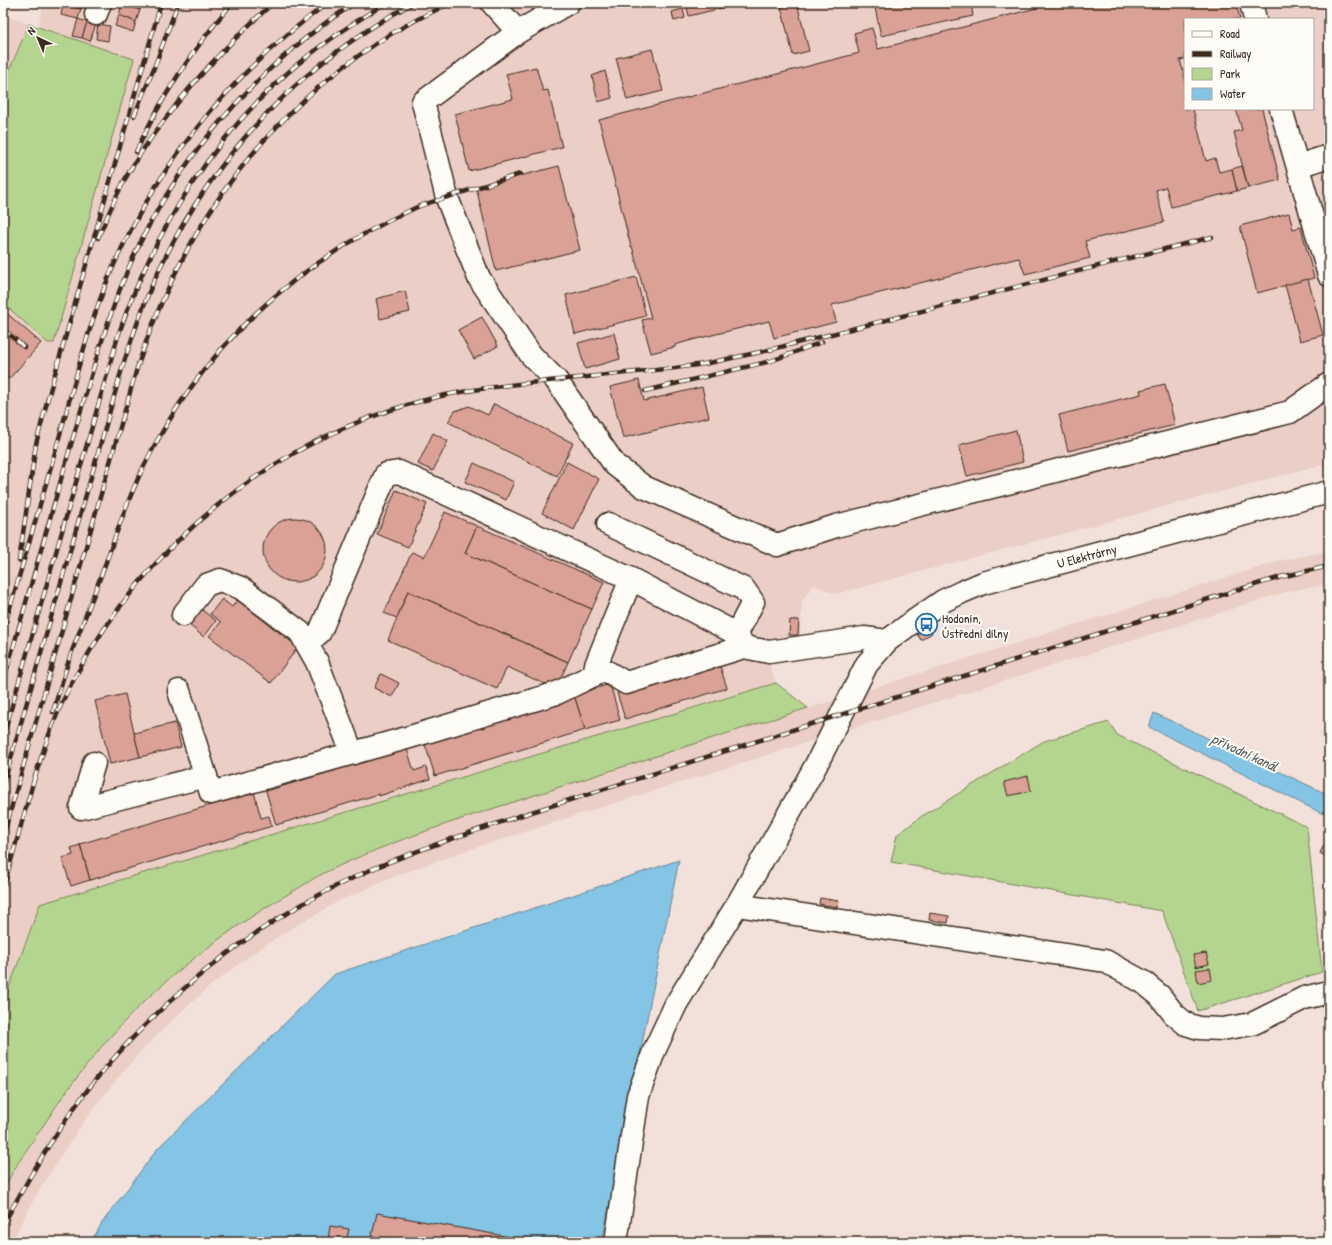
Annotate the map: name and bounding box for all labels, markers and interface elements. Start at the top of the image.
north arrow [18,18,58,58]
legend [1184,18,1314,110]
text: N [24,24,38,38]
text: Road [1220,25,1240,42]
text: Railway [1220,45,1251,62]
text: Park [1220,65,1240,82]
text: Water [1220,85,1246,102]
street label: U Elektrárny [1055,539,1119,572]
place label: Hodonín, Ústřední dílny [942,609,1009,642]
bus stop icon: Hodonín, Ústřední dílny [914,612,940,638]
water label: přívodní kanál [1208,728,1282,777]

